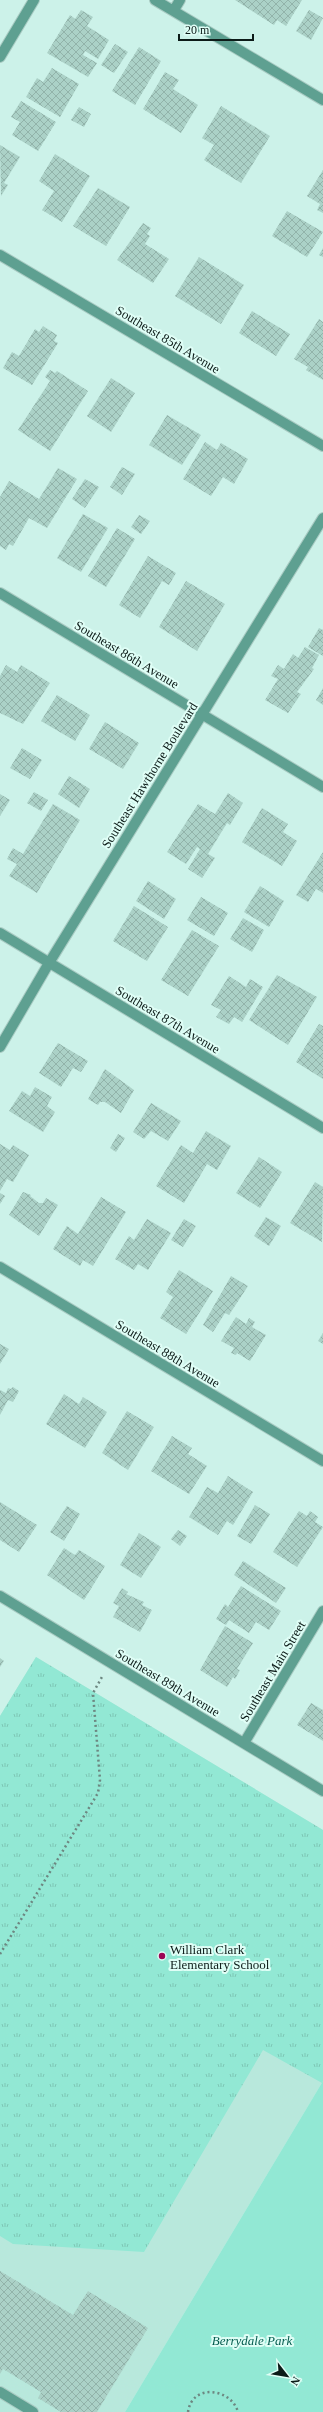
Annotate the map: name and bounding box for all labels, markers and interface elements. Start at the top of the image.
scale bar [179,16,253,42]
text: 20 m [185,23,210,37]
street label: Southeast 85th Avenue [113,302,223,377]
street label: Southeast 86th Avenue [72,617,182,692]
street label: Southeast Hawthorne Boulevard [98,699,201,851]
street label: Southeast 87th Avenue [113,982,223,1057]
street label: Southeast 88th Avenue [113,1316,223,1391]
street label: Southeast Main Street [236,1618,309,1724]
street label: Southeast 89th Avenue [113,1645,223,1720]
place label: William Clark Elementary School [170,1942,270,1972]
marker: William Clark Elementary School [157,1951,167,1961]
park label: Berrydale Park [212,2333,292,2348]
north arrow [267,2356,307,2396]
text: N [288,2375,303,2388]

